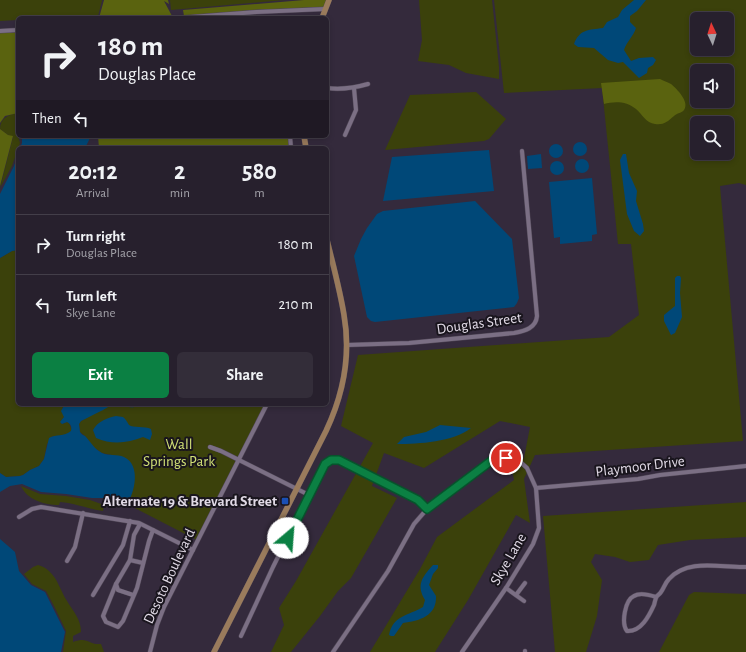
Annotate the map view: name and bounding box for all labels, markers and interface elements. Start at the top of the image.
north arrow [690,12,734,56]
map controls [690,12,734,160]
icon: right [32,32,84,84]
text: 180 m [98,33,163,61]
button: sound [690,64,734,108]
text: Douglas Place [98,66,196,84]
icon: left [70,108,92,130]
text: Then [32,111,62,126]
button: search [690,116,734,160]
text: 20:12 [68,160,117,184]
text: 2 [174,160,185,184]
text: 580 [242,160,277,184]
text: Arrival [76,187,110,200]
text: min [170,187,190,200]
text: m [254,187,265,200]
text: Turn right [66,229,125,244]
icon: right [32,234,54,256]
text: 180 m [278,237,313,252]
text: Douglas Place [66,247,137,260]
text: Turn left [66,289,117,304]
icon: left [32,294,54,316]
text: 210 m [279,297,313,312]
text: Skye Lane [66,307,115,320]
street label: Douglas Street [435,310,523,337]
button: Exit [32,352,169,398]
button: Share [177,352,313,398]
park label: Wall Springs Park [143,437,215,469]
pin [489,441,523,475]
icon: arrive [495,447,517,469]
street label: Playmoor Drive [595,454,686,479]
place label: Alternate 19 & Brevard Street [102,494,277,509]
marker: Alternate 19 & Brevard Street [280,496,290,506]
position arrow [267,517,309,559]
street label: Desoto Boulevard [141,526,198,626]
street label: Skye Lane [488,531,529,588]

